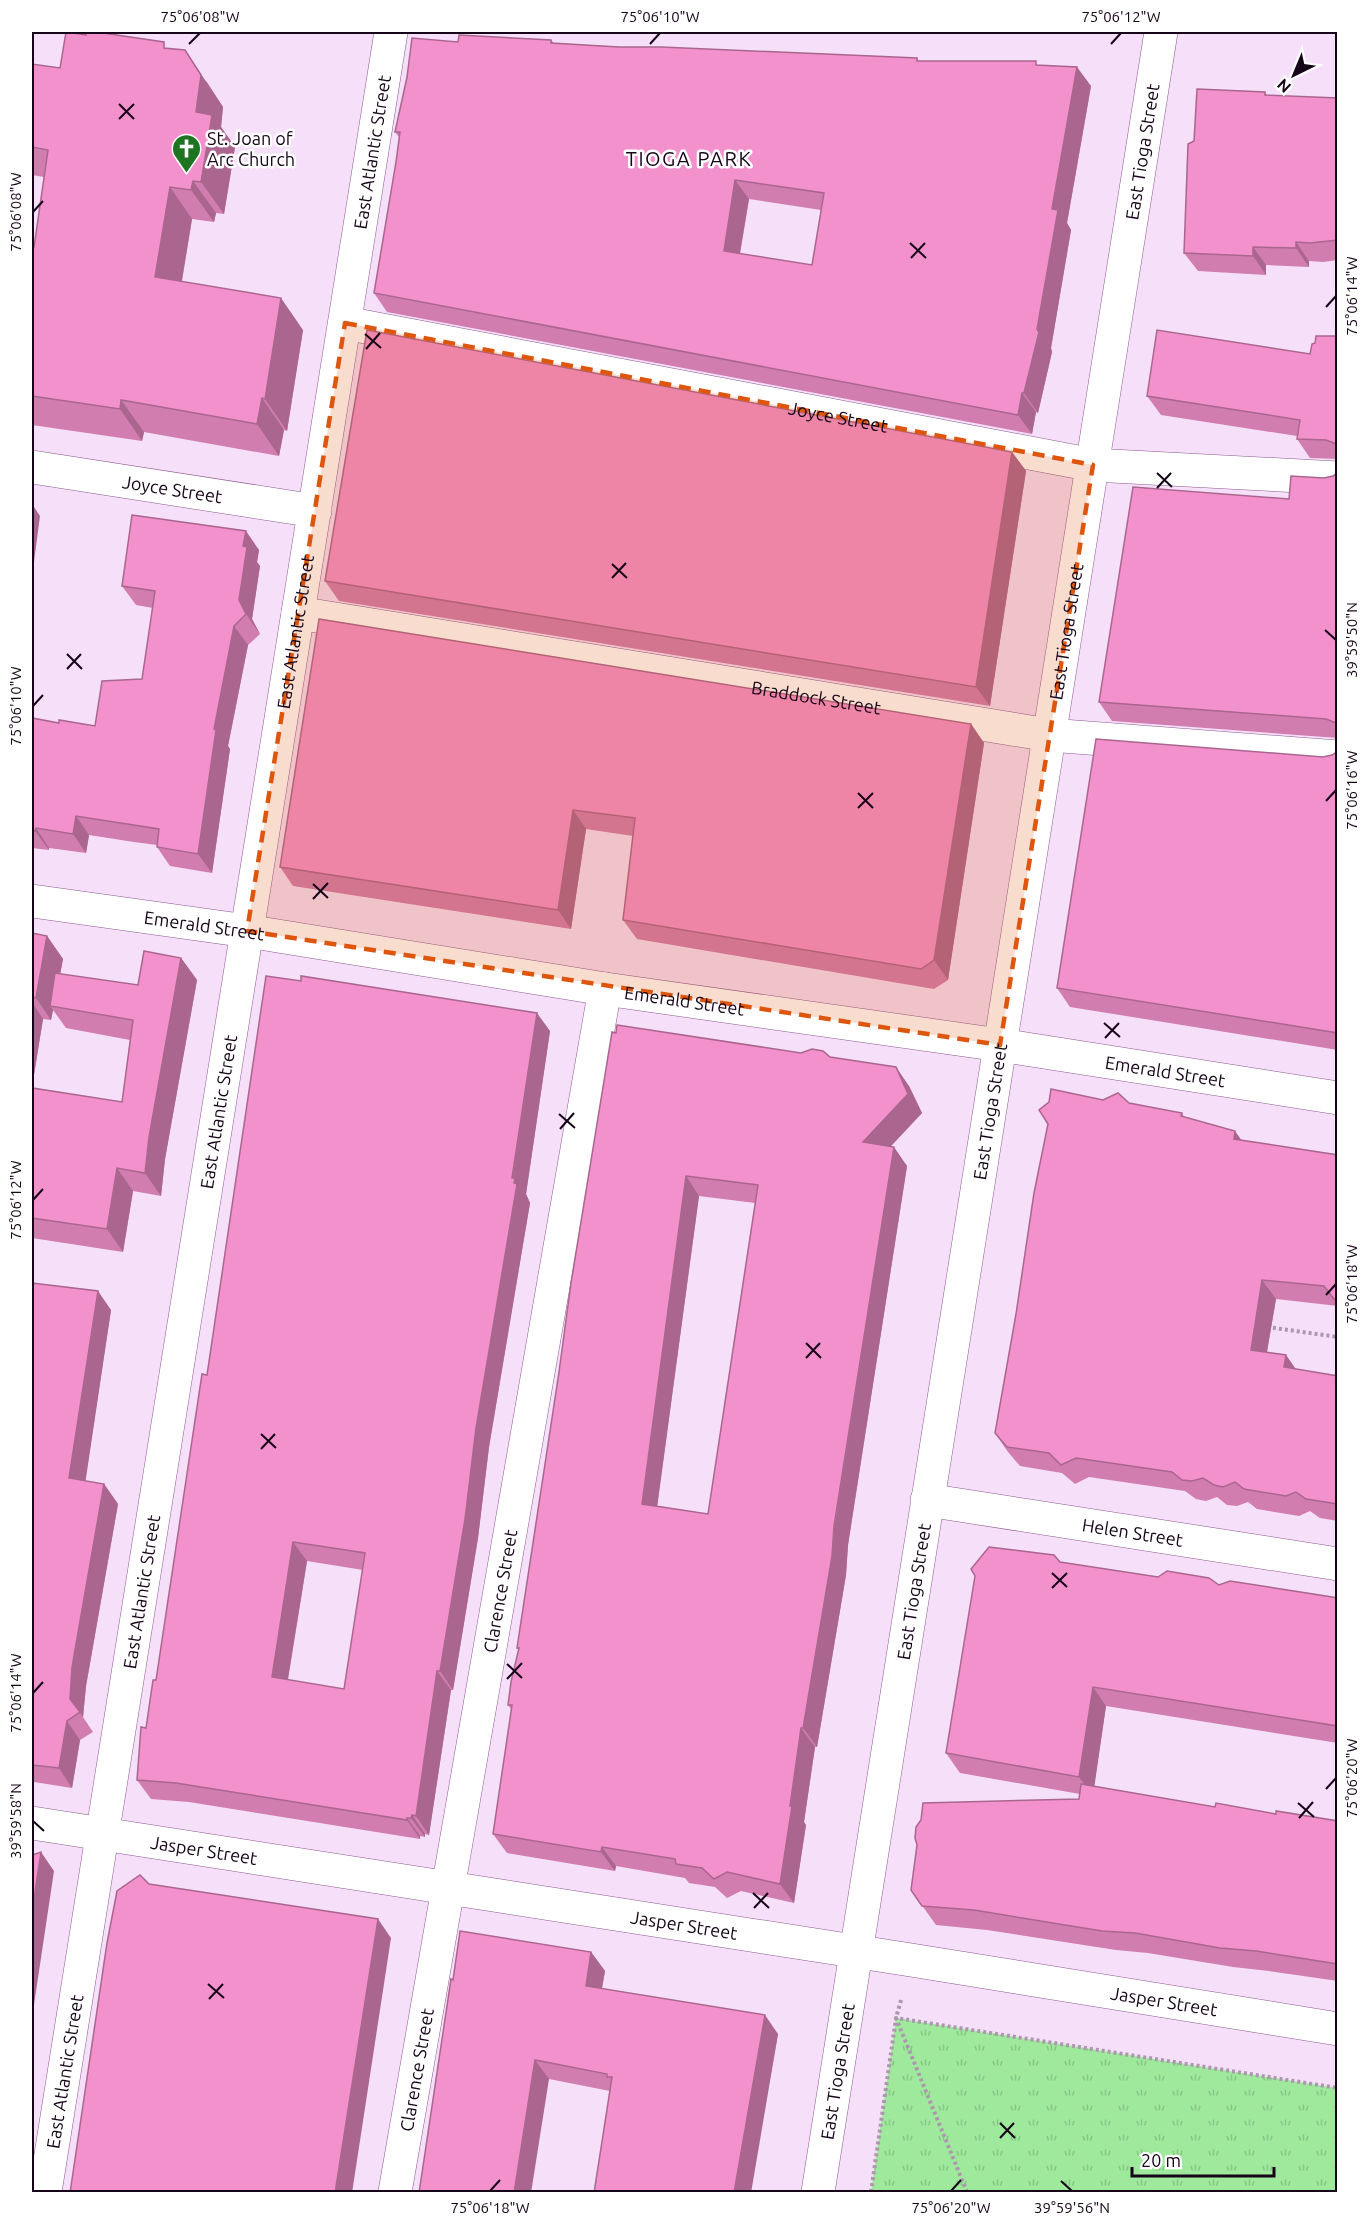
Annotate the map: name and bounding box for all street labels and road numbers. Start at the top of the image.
street label: East Atlantic Street [350,74,394,230]
street label: East Tioga Street [1121,82,1163,221]
street label: Joyce Street [787,397,890,436]
street label: Joyce Street [121,471,224,506]
street label: East Atlantic Street [273,553,317,710]
street label: East Tioga Street [1045,562,1086,701]
street label: Braddock Street [750,677,882,718]
street label: Emerald Street [143,907,266,944]
street label: Emerald Street [623,982,746,1019]
street label: East Atlantic Street [196,1033,240,1190]
street label: East Tioga Street [969,1042,1010,1181]
street label: Emerald Street [1104,1052,1227,1090]
street label: East Atlantic Street [119,1513,163,1670]
street label: Helen Street [1081,1514,1184,1550]
street label: East Tioga Street [893,1522,934,1661]
street label: Clarence Street [479,1528,520,1654]
street label: Jasper Street [149,1832,259,1868]
street label: Jasper Street [629,1906,739,1943]
street label: Jasper Street [1109,1982,1219,2019]
street label: East Atlantic Street [42,1993,86,2150]
street label: East Tioga Street [816,2002,858,2141]
street label: Clarence Street [396,2007,437,2133]

